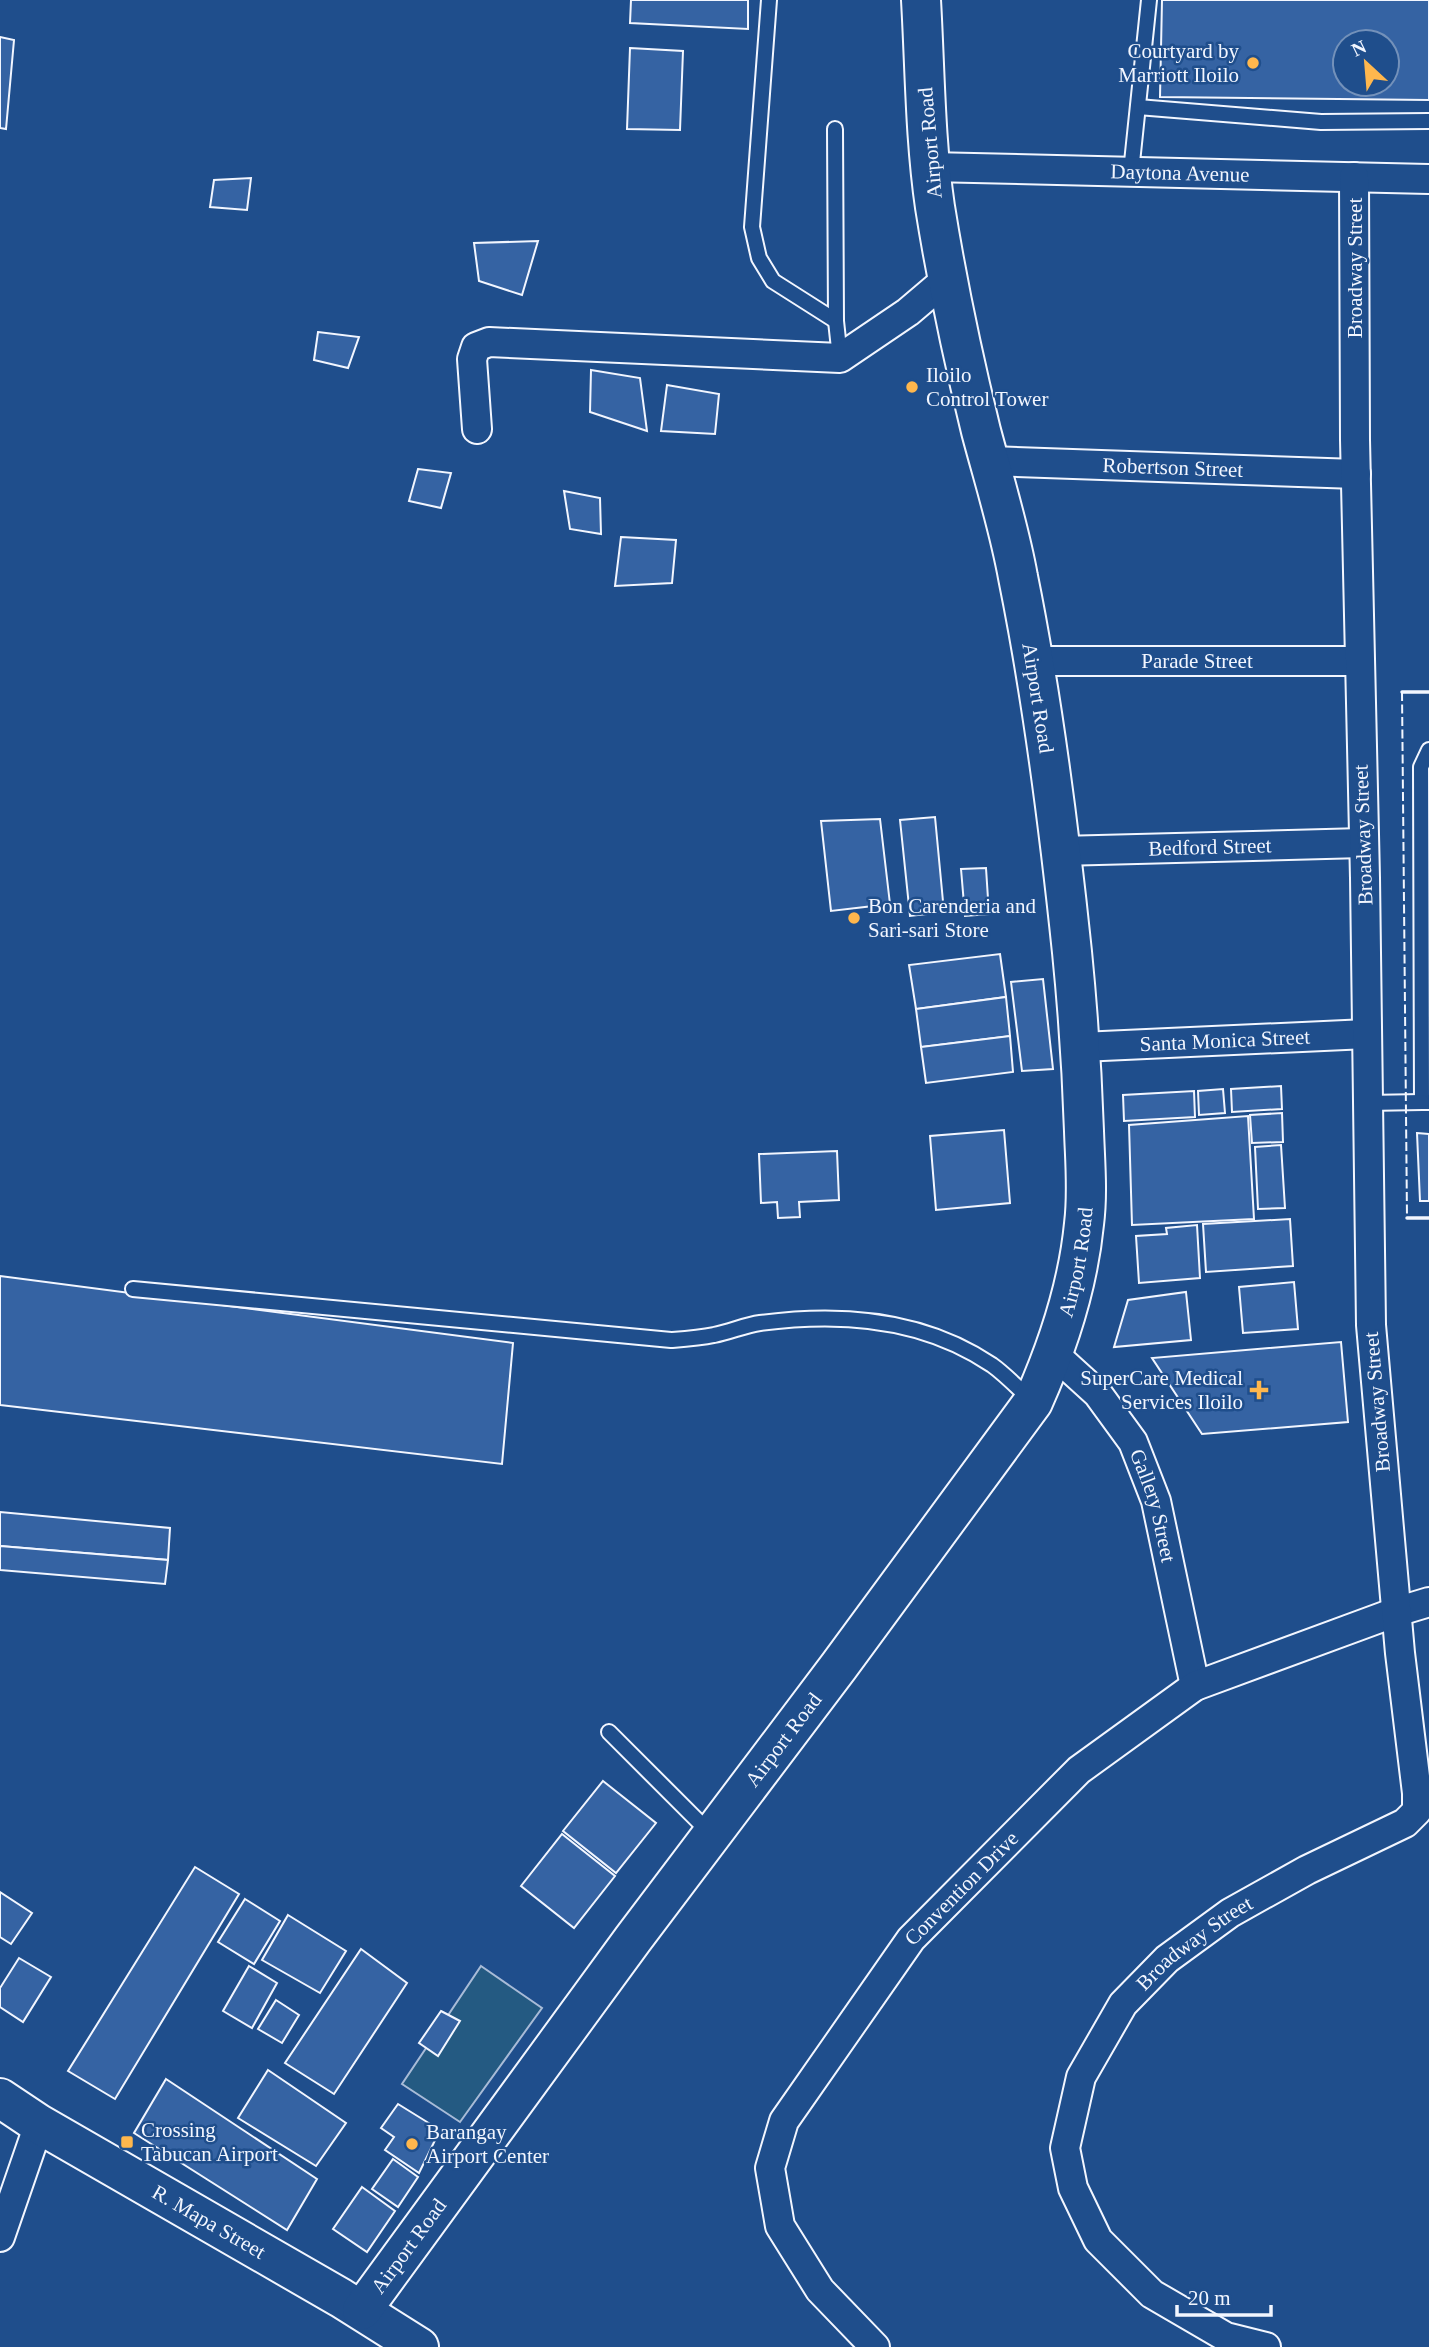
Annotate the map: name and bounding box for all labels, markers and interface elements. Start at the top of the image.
north arrow [1331,28,1401,98]
text: N [1348,36,1370,61]
place label: Courtyard by Marriott Iloilo [1118,39,1239,87]
marker: Courtyard by Marriott Iloilo [1245,55,1261,71]
street label: Airport Road [913,86,947,200]
street label: Daytona Avenue [1110,159,1250,187]
street label: Broadway Street [1343,198,1367,338]
place label: Iloilo Control Tower [926,363,1048,411]
marker: Iloilo Control Tower [904,379,920,395]
street label: Robertson Street [1102,453,1244,482]
street label: Airport Road [1017,641,1059,755]
street label: Parade Street [1141,649,1253,673]
street label: Broadway Street [1349,764,1377,906]
street label: Bedford Street [1148,833,1272,861]
place label: Bon Carenderia and Sari-sari Store [868,894,1036,942]
marker: Bon Carenderia and Sari-sari Store [846,910,862,926]
street label: Santa Monica Street [1139,1025,1311,1056]
street label: Airport Road [1054,1206,1098,1320]
street label: Broadway Street [1359,1331,1395,1473]
place label: SuperCare Medical Services Iloilo [1080,1366,1243,1414]
marker: SuperCare Medical Services Iloilo [1249,1380,1269,1400]
street label: Gallery Street [1125,1446,1181,1565]
street label: Airport Road [740,1688,827,1791]
street label: Convention Drive [900,1826,1023,1950]
street label: Broadway Street [1131,1891,1257,1995]
place label: Crossing Tabucan Airport [141,2118,278,2166]
place label: Barangay Airport Center [426,2120,549,2168]
marker: Crossing Tabucan Airport [119,2134,135,2150]
marker: Barangay Airport Center [404,2136,420,2152]
street label: R. Mapa Street [148,2180,270,2264]
street label: Airport Road [366,2194,451,2298]
scale bar [1177,2274,1272,2318]
text: 20 m [1188,2286,1231,2310]

